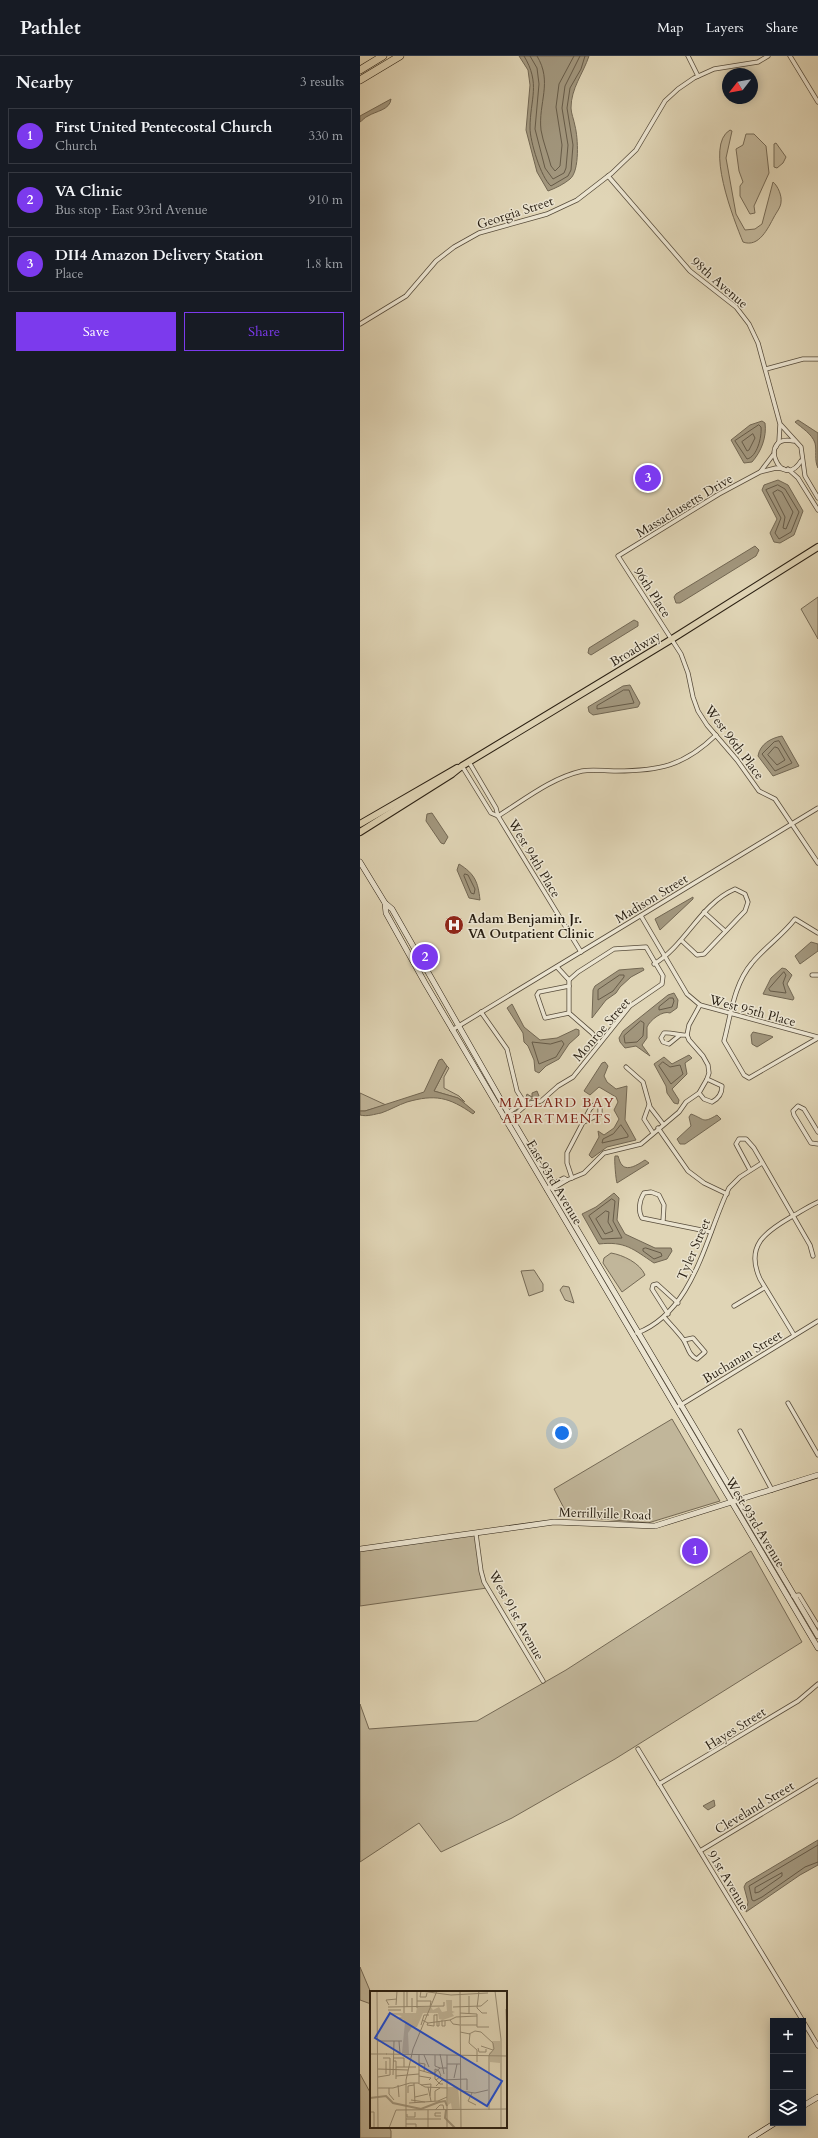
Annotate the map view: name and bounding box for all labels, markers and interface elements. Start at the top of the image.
text: Pathlet [20,15,81,41]
text: Map [657,18,684,37]
text: Layers [706,18,744,37]
text: Share [766,18,798,37]
north arrow [722,68,758,104]
text: Nearby [16,71,73,94]
text: 3 results [300,73,344,91]
text: First United Pentecostal Church [55,117,272,137]
text: 1 [27,127,33,145]
text: 330 m [309,127,343,145]
text: Church [55,137,97,155]
text: VA Clinic [55,181,122,201]
text: 2 [27,191,33,209]
text: 910 m [309,191,343,209]
street label: Georgia Street [475,192,556,234]
text: Bus stop · East 93rd Avenue [55,201,208,219]
text: DII4 Amazon Delivery Station [55,245,263,265]
street label: 98th Avenue [687,253,752,313]
text: 3 [27,255,33,273]
text: 1.8 km [305,255,343,273]
text: Place [55,265,83,283]
button: Save [16,312,176,351]
button: Share [184,312,344,351]
pin: 3 [635,463,661,493]
street label: Massachusetts Drive [633,470,736,542]
street label: 96th Place [629,564,675,621]
street label: Broadway [607,627,664,671]
street label: West 96th Place [700,701,768,784]
street label: West 94th Place [503,815,565,901]
street label: Madison Street [612,870,691,928]
place label: Adam Benjamin Jr. VA Outpatient Clinic [468,910,594,943]
hospital icon: Adam Benjamin Jr. VA Outpatient Clinic [443,914,465,936]
pin: 2 [412,942,438,972]
street label: West 95th Place [707,991,798,1031]
street label: Monroe Street [569,994,634,1065]
district label: MALLARD BAY APARTMENTS [499,1093,615,1128]
street label: East 93rd Avenue [522,1137,587,1228]
street label: Tyler Street [673,1216,715,1283]
street label: Buchanan Street [699,1326,786,1388]
your location [552,1423,572,1443]
street label: West 93rd Avenue [720,1473,789,1571]
street label: Merrillville Road [558,1503,652,1525]
pin: 1 [682,1536,708,1566]
street label: West 91st Avenue [484,1567,548,1663]
street label: Hayes Street [702,1703,769,1755]
street label: Cleveland Street [711,1777,798,1839]
street label: 91st Avenue [703,1847,753,1914]
inset map [370,1991,507,2128]
map controls [770,2018,806,2126]
button: + [770,2018,806,2054]
button: − [770,2054,806,2090]
button: layers [770,2090,806,2126]

